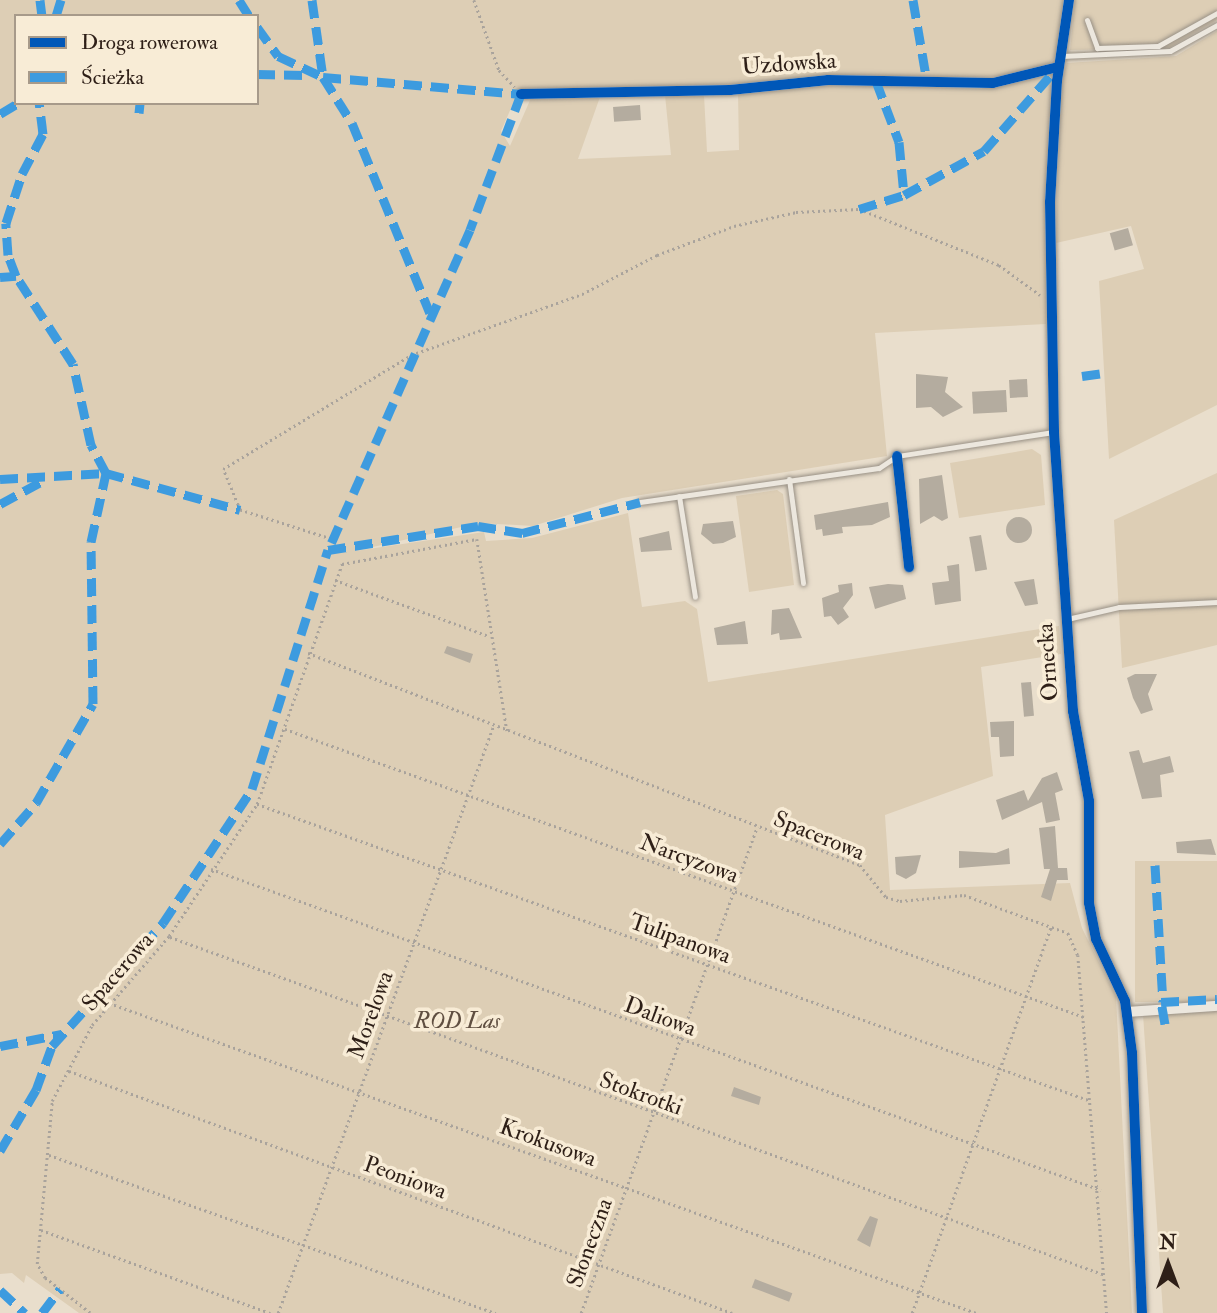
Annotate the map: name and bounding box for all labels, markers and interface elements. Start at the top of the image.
legend [14,14,259,105]
text: Droga rowerowa [81,29,218,56]
street label: Uzdowska [741,47,837,81]
text: Ścieżka [81,64,144,91]
street label: Ornecka [1032,622,1064,702]
street label: Spacerowa [769,805,869,867]
street label: Narcyzowa [636,828,742,890]
street label: Tulipanowa [626,908,734,970]
street label: Spacerowa [76,927,160,1017]
street label: Morelowa [342,967,400,1063]
street label: Daliowa [620,991,700,1043]
park label: ROD Las [414,1007,500,1035]
street label: Stokrotki [596,1066,686,1122]
street label: Krokusowa [496,1113,600,1173]
street label: Peoniowa [360,1150,450,1206]
street label: Słoneczna [561,1195,619,1291]
north arrow [1133,1229,1203,1299]
text: N [1159,1231,1177,1255]

